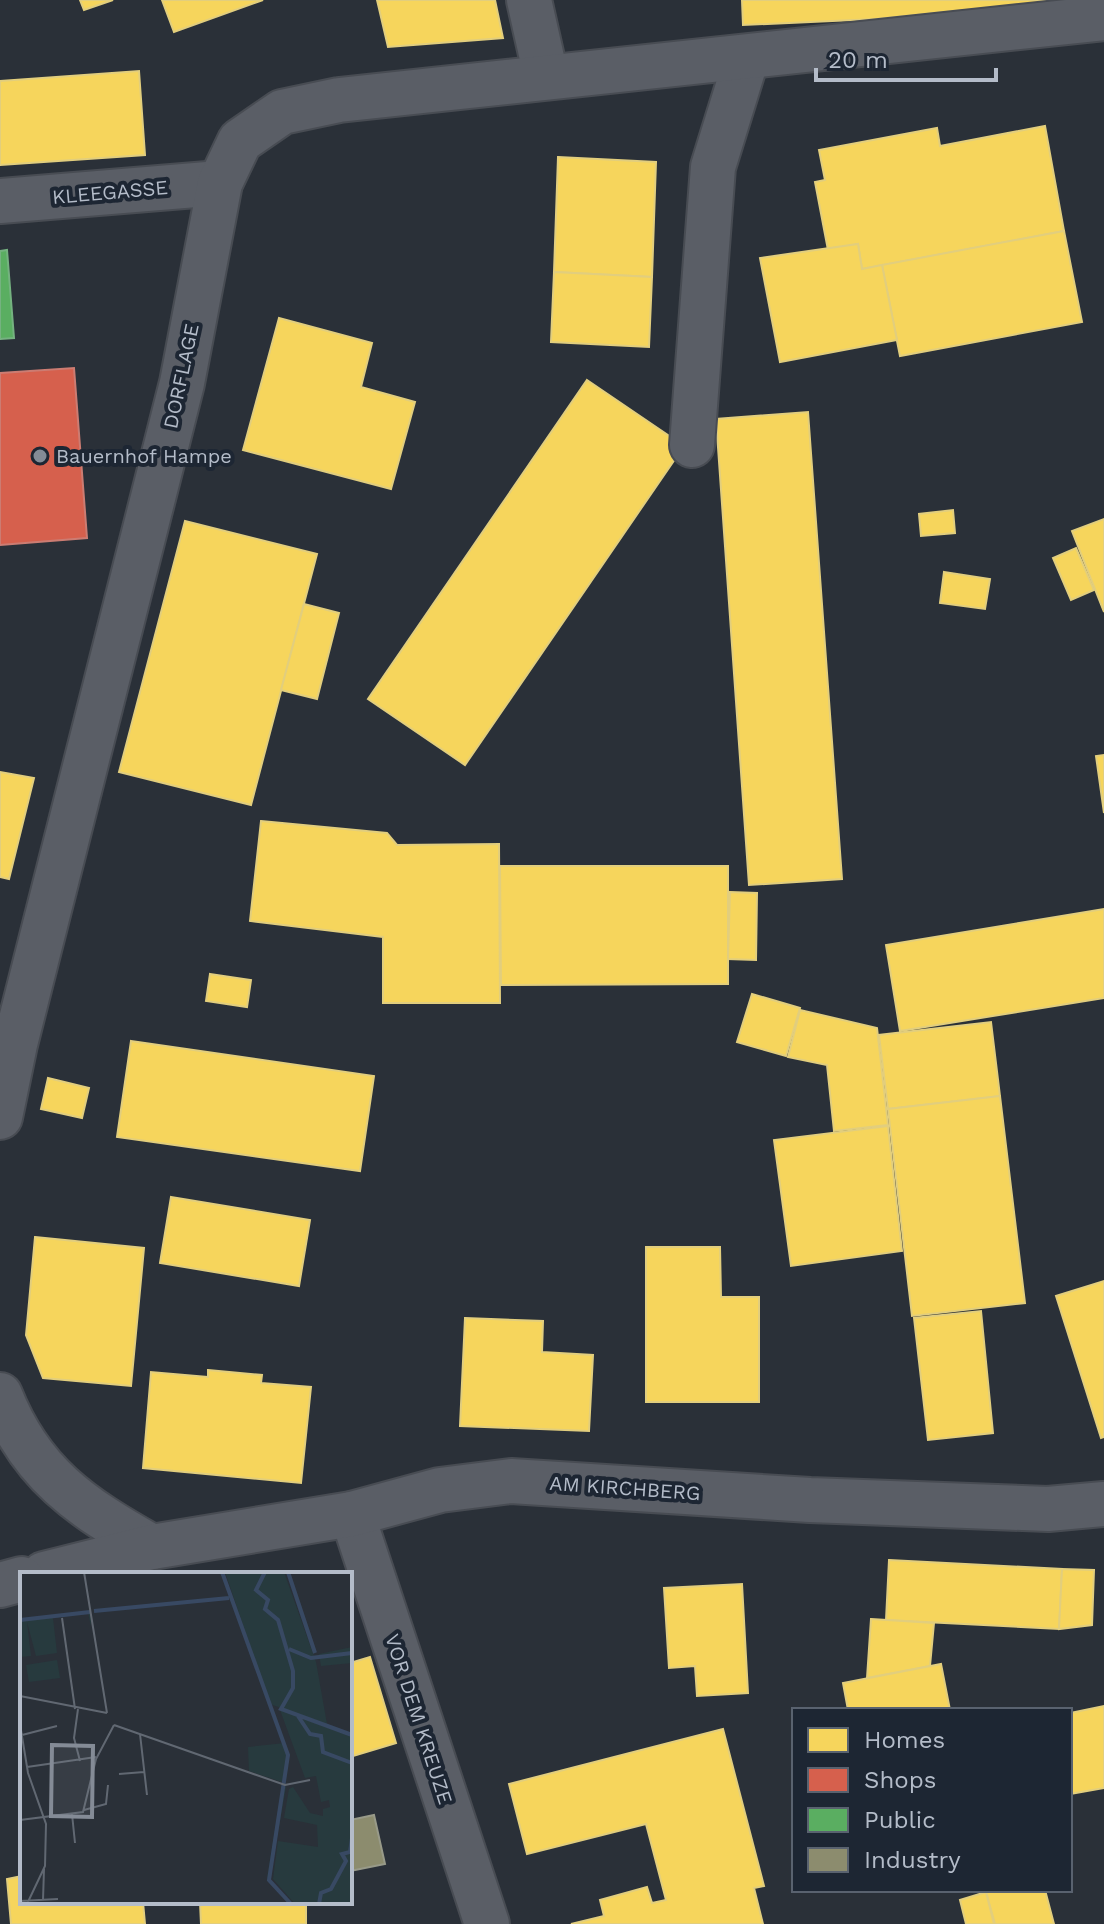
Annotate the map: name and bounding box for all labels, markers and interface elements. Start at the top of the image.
scale bar [816,32,996,82]
text: 20 m [828,46,888,74]
street label: KLEEGASSE [51,175,169,209]
street label: DORFLAGE [158,321,204,431]
place label: Bauernhof Hampe [56,444,232,468]
marker: Bauernhof Hampe [31,447,49,465]
street label: AM KIRCHBERG [549,1471,701,1505]
inset map [20,1572,352,1904]
street label: VOR DEM KREUZE [380,1631,458,1807]
legend [792,1708,1072,1892]
text: Homes [864,1726,945,1754]
text: Shops [864,1766,936,1794]
text: Public [864,1806,936,1834]
text: Industry [864,1846,961,1874]

